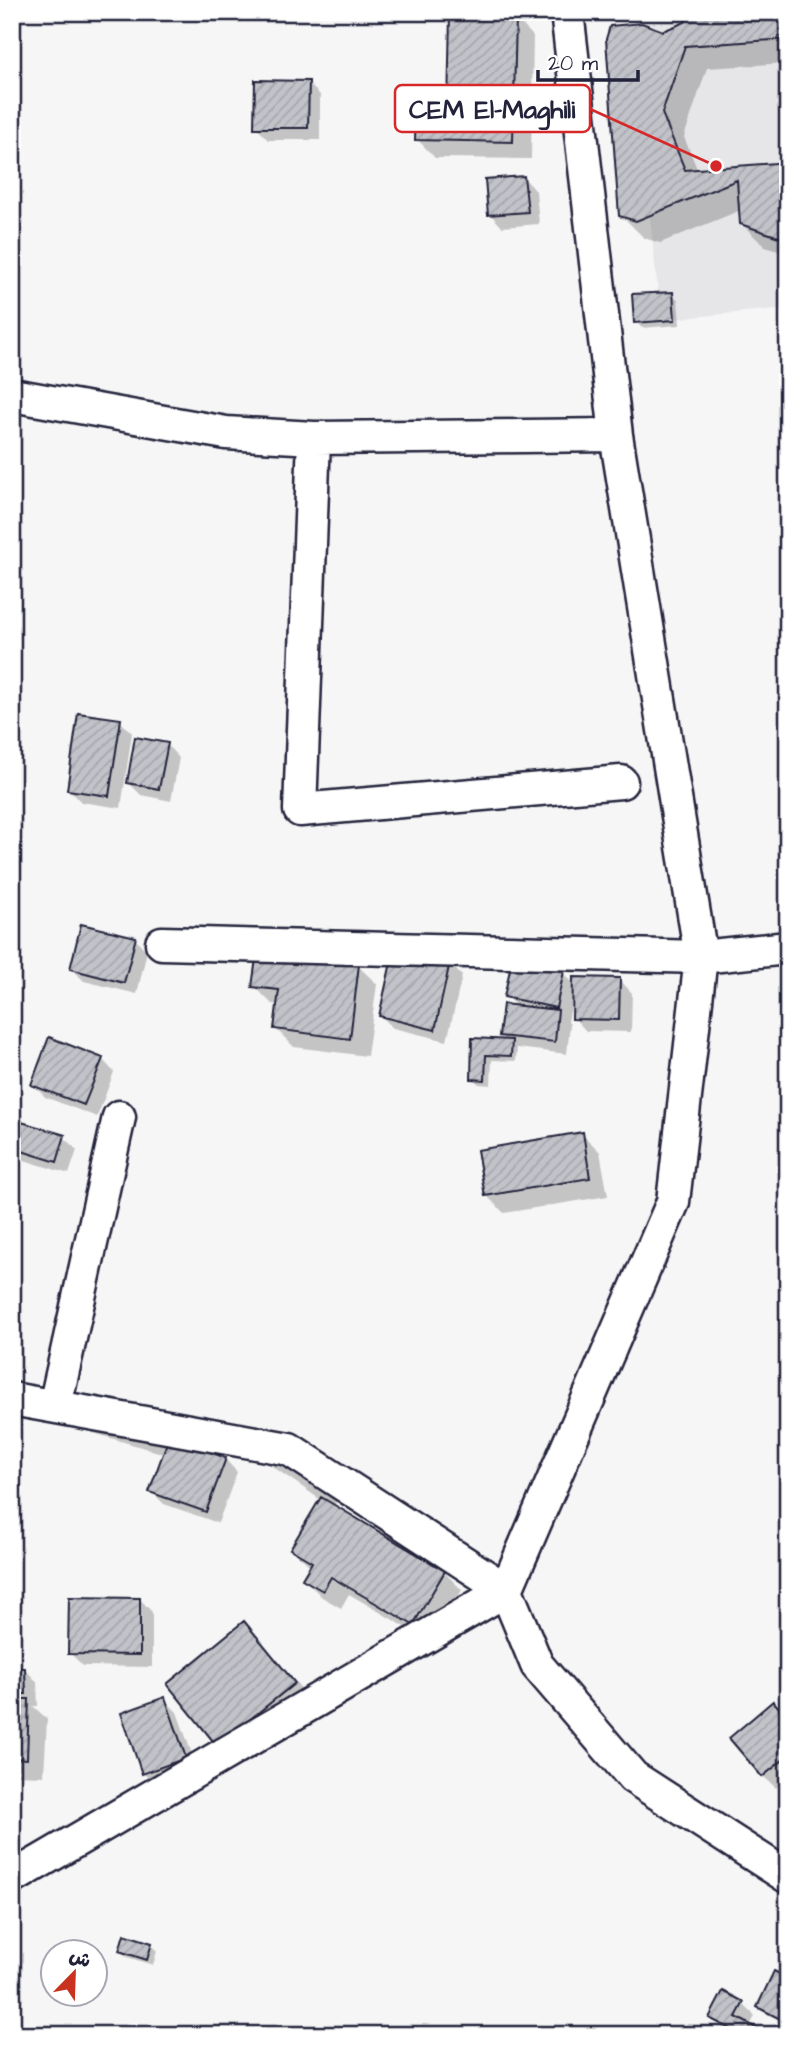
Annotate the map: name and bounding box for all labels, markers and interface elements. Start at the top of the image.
scale bar [538,38,637,82]
text: 20 m [548,49,599,78]
callout: CEM El-Maghili [395,85,590,132]
text: CEM El-Maghili [409,92,575,131]
north arrow [38,1938,108,2008]
text: ش [65,1942,95,1975]

